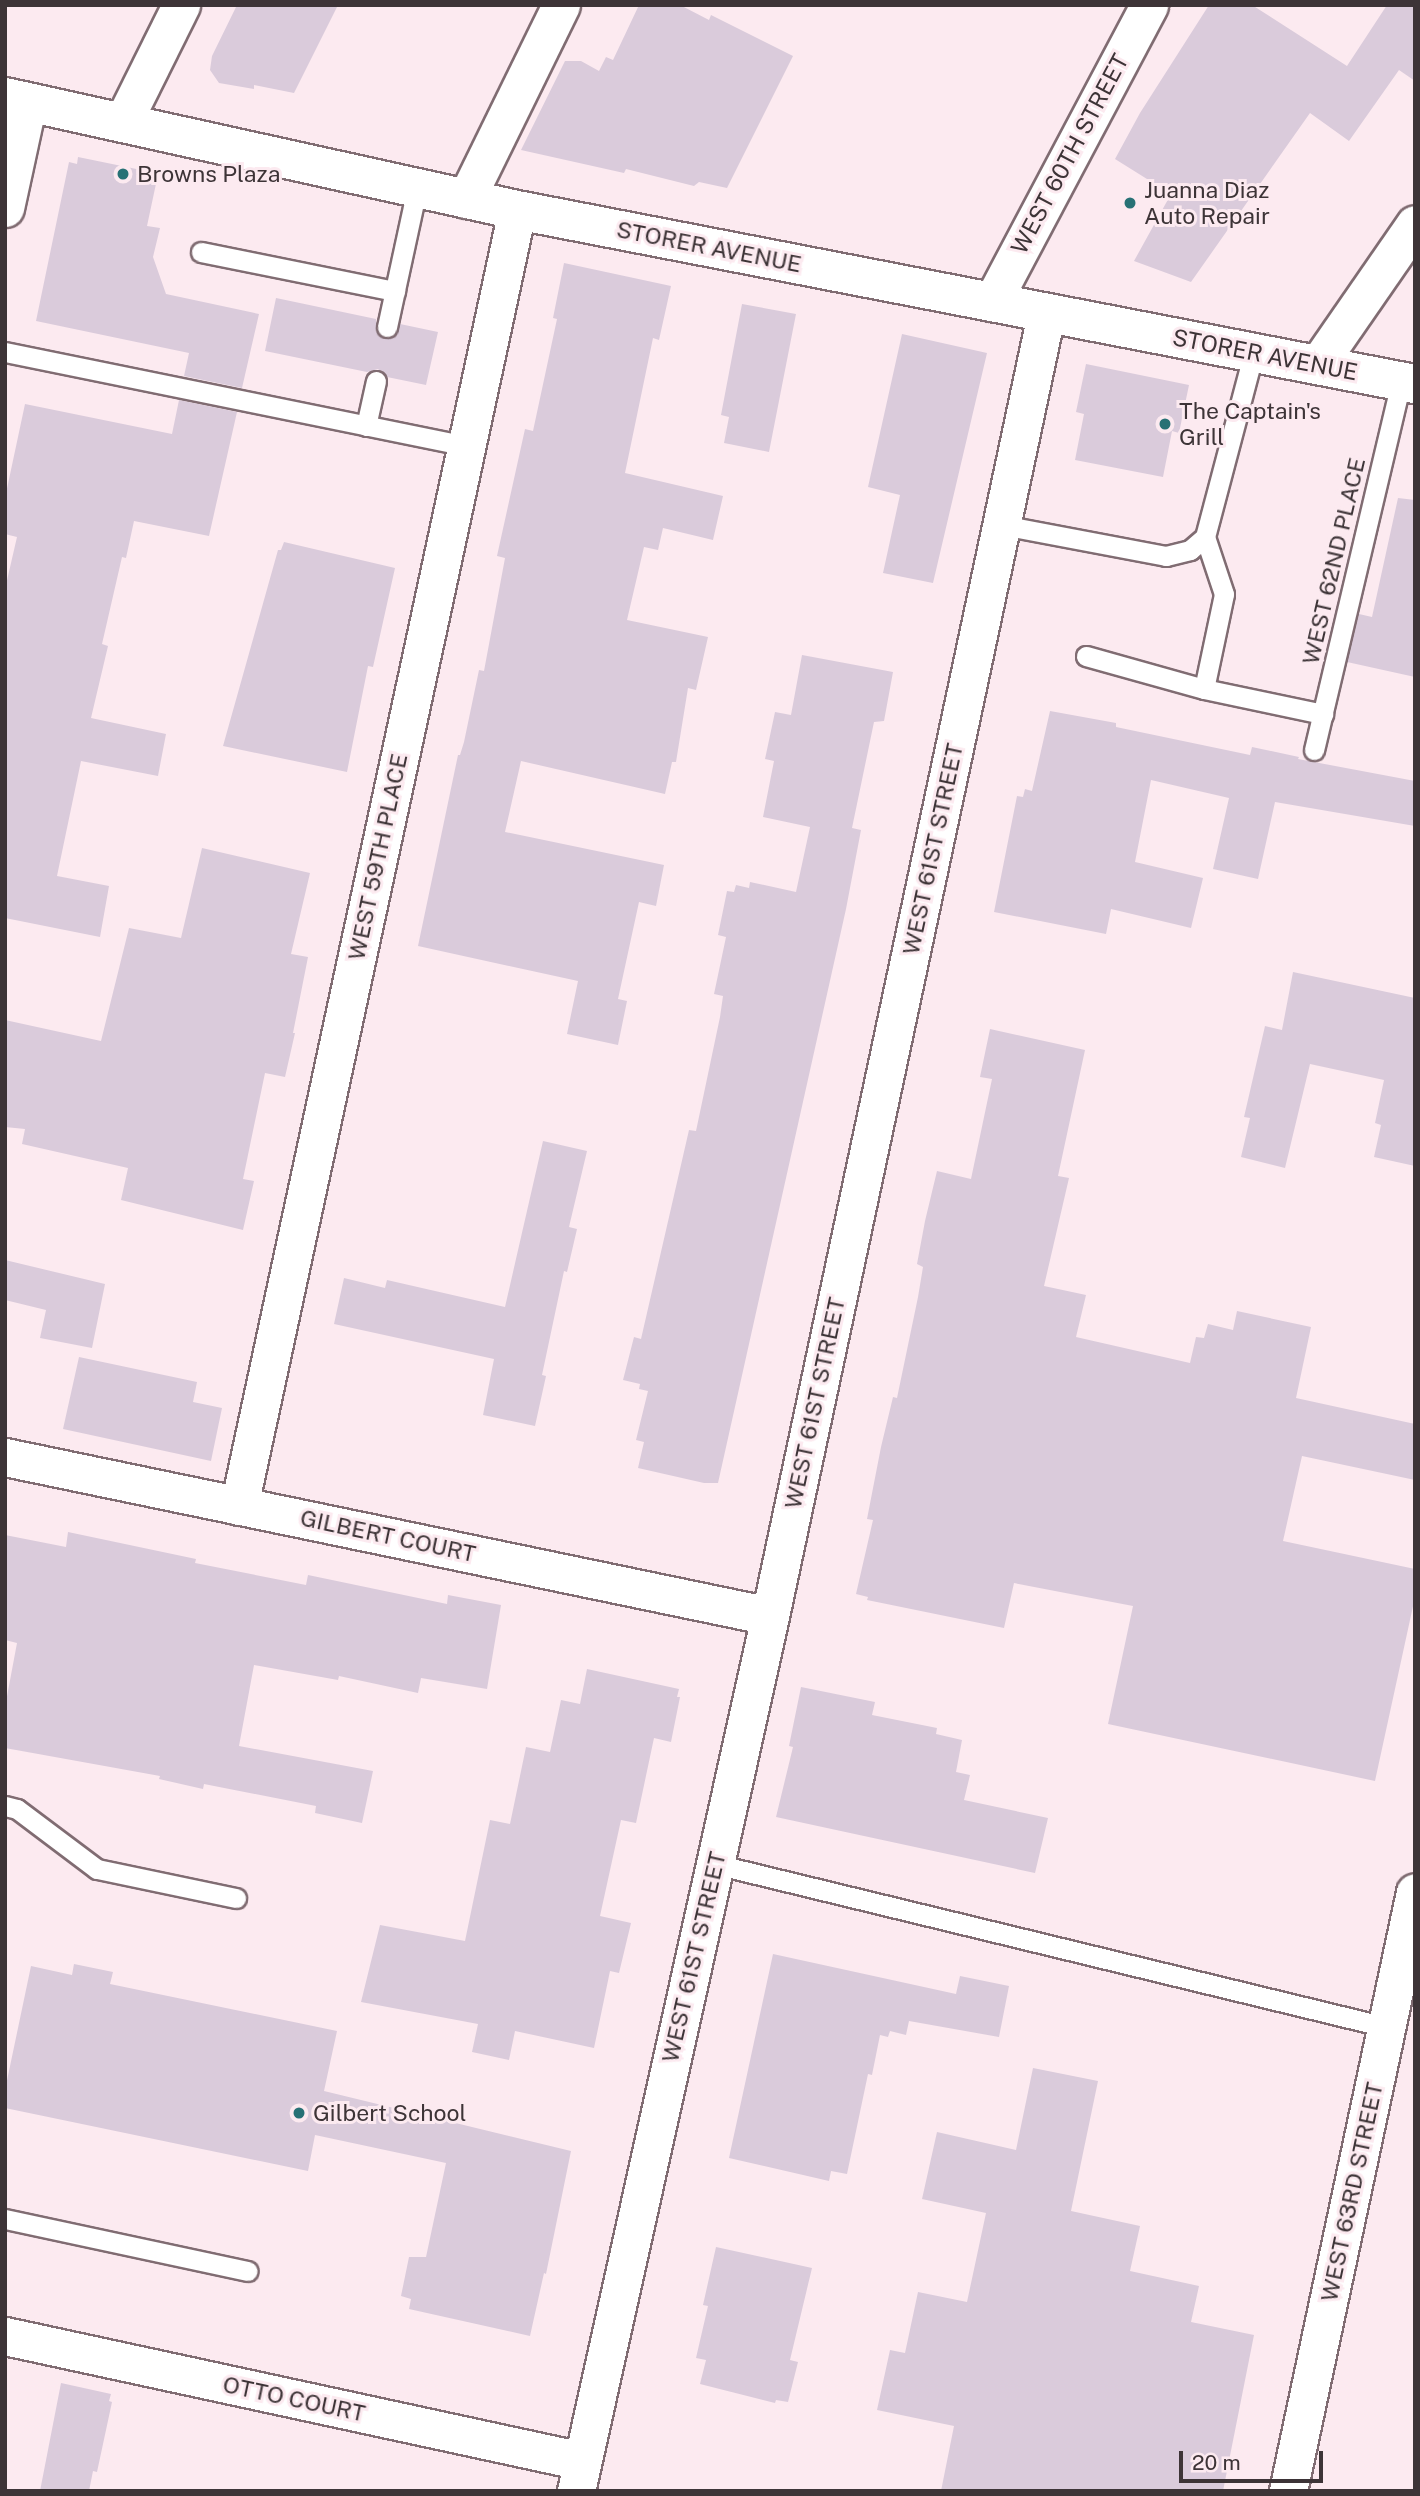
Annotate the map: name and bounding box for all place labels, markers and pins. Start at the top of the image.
place label: Browns Plaza [137,160,280,188]
marker: Browns Plaza [115,166,131,182]
place label: Juanna Diaz Auto Repair [1144,176,1270,230]
marker: Juanna Diaz Auto Repair [1122,195,1138,211]
place label: The Captain's Grill [1179,397,1321,451]
marker: The Captain's Grill [1157,416,1173,432]
place label: Gilbert School [313,2099,466,2127]
marker: Gilbert School [291,2105,307,2121]

